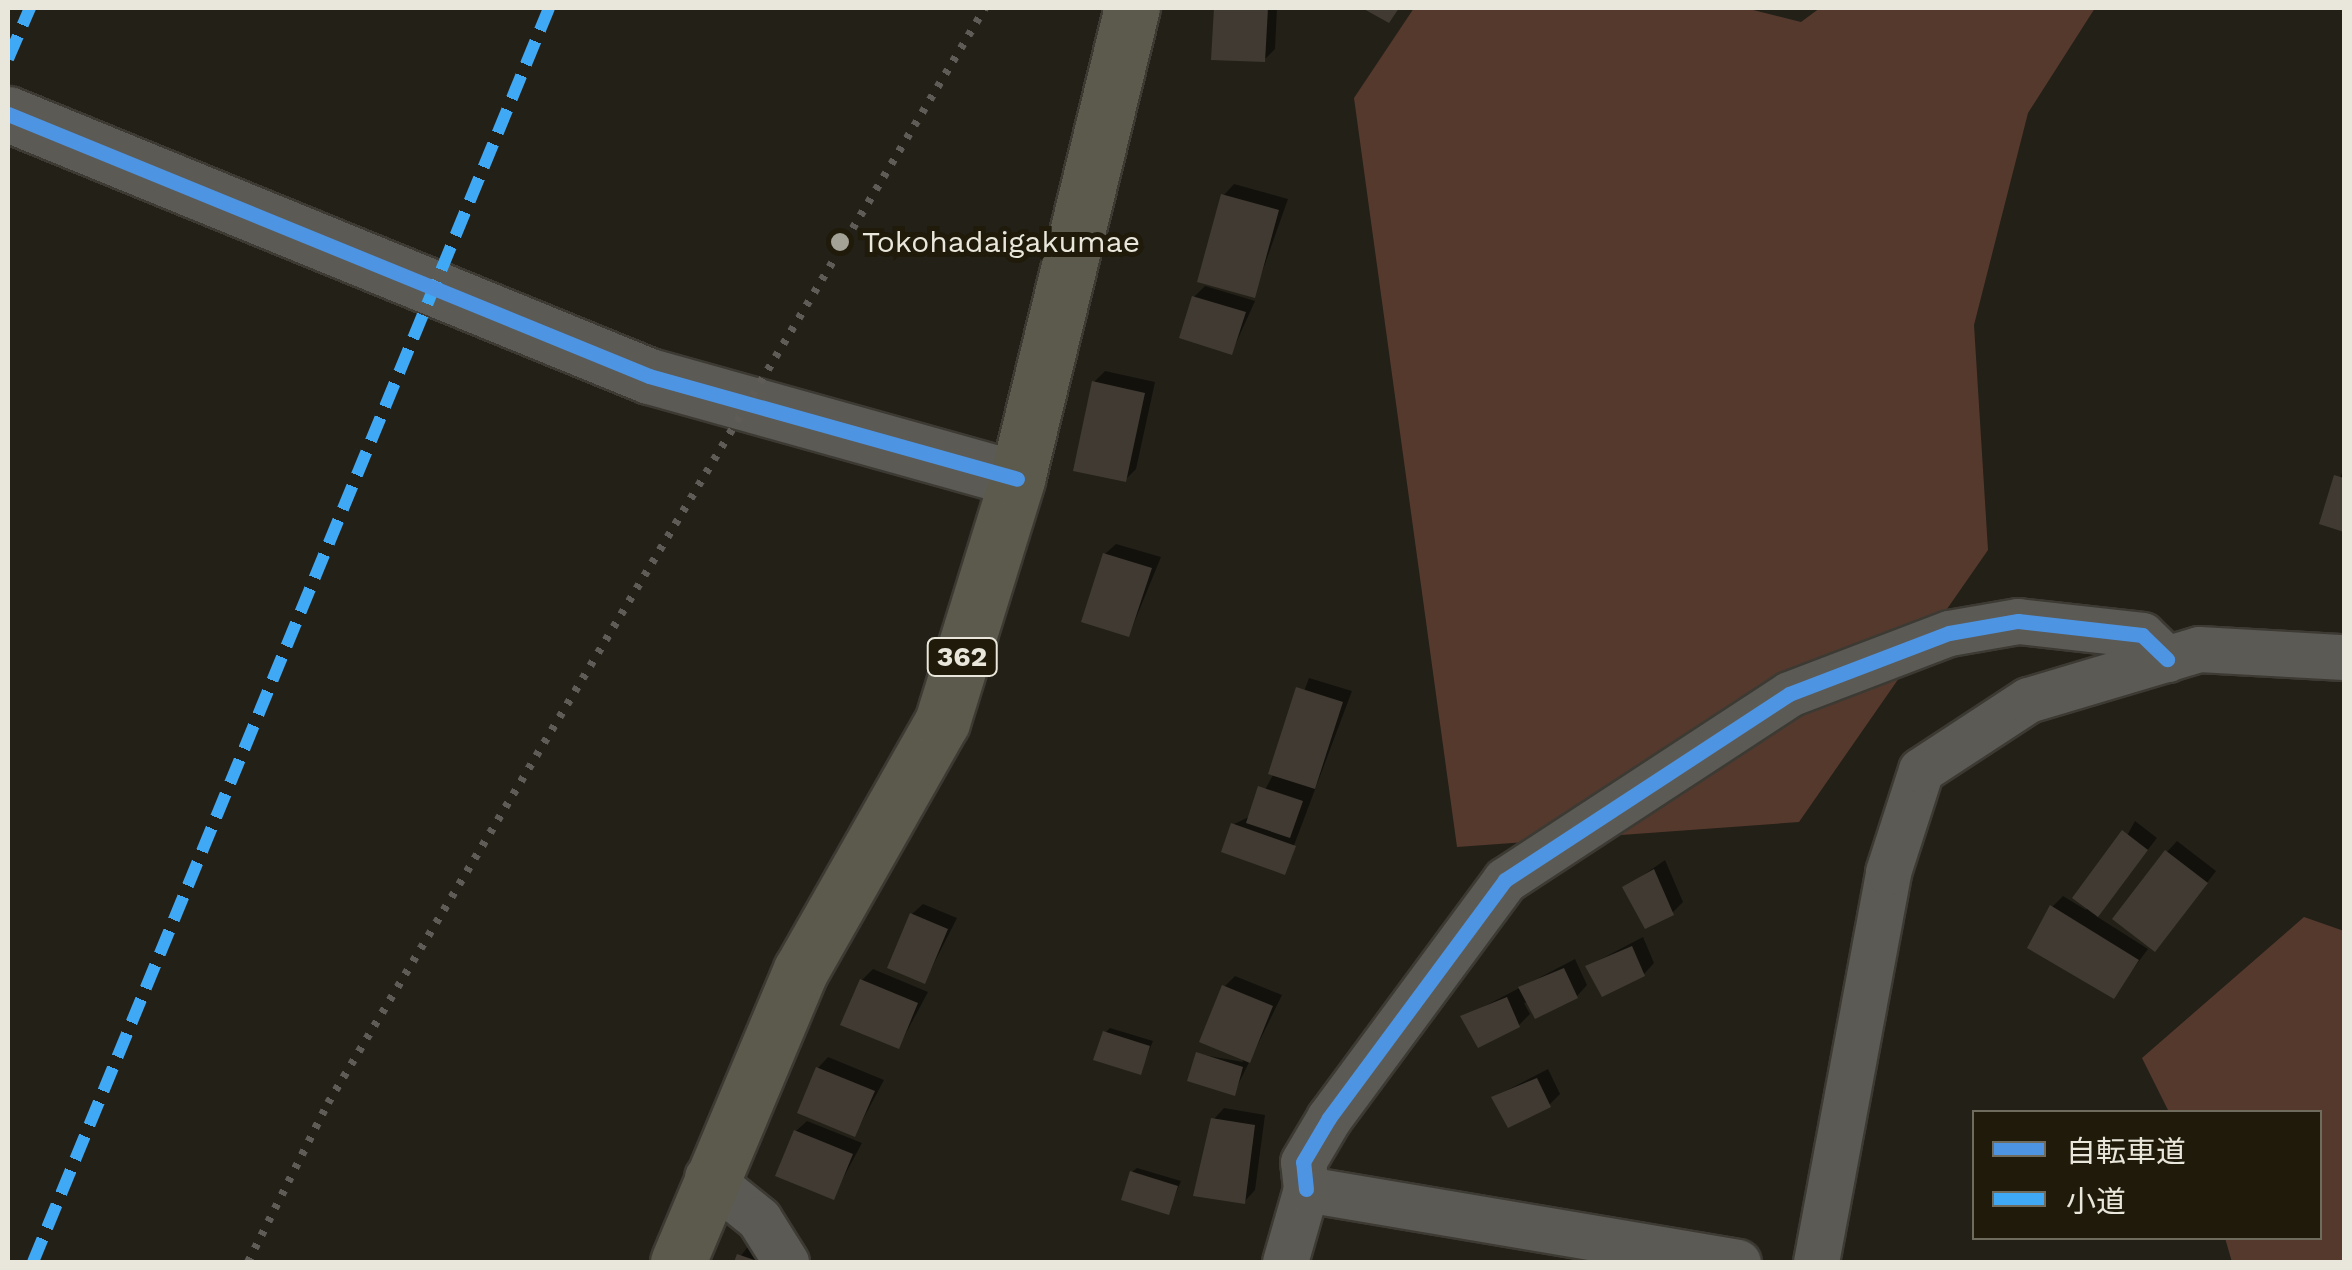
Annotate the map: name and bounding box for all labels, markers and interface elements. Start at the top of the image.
place label: Tokohadaigakumae [862,224,1140,260]
marker: Tokohadaigakumae [827,229,853,255]
road number: 362 [924,634,1000,680]
legend [1972,1110,2322,1240]
text: 自転車道 [2066,1134,2186,1169]
text: 小道 [2066,1184,2126,1219]

